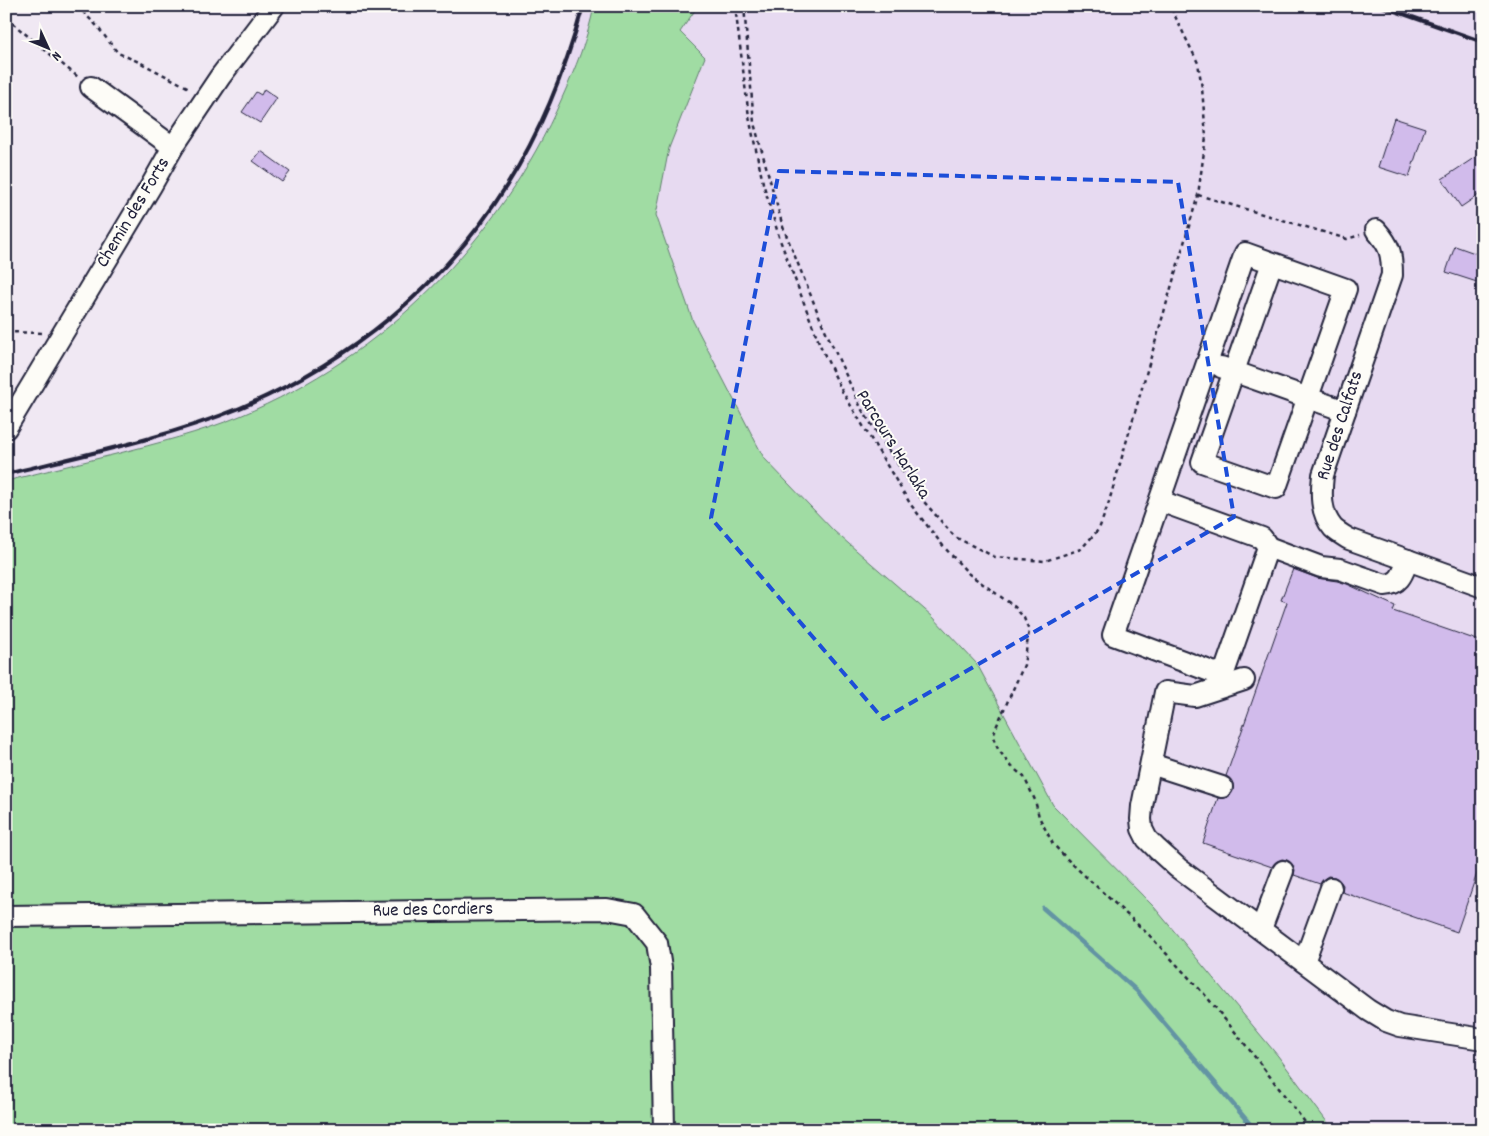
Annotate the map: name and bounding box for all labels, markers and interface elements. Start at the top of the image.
north arrow [22,22,72,72]
text: N [46,46,66,65]
street label: Chemin des Forts [90,153,178,273]
street label: Rue des Calfats [1311,368,1371,484]
street label: Parcours Harlaka [848,385,937,506]
street label: Rue des Cordiers [373,896,493,926]

